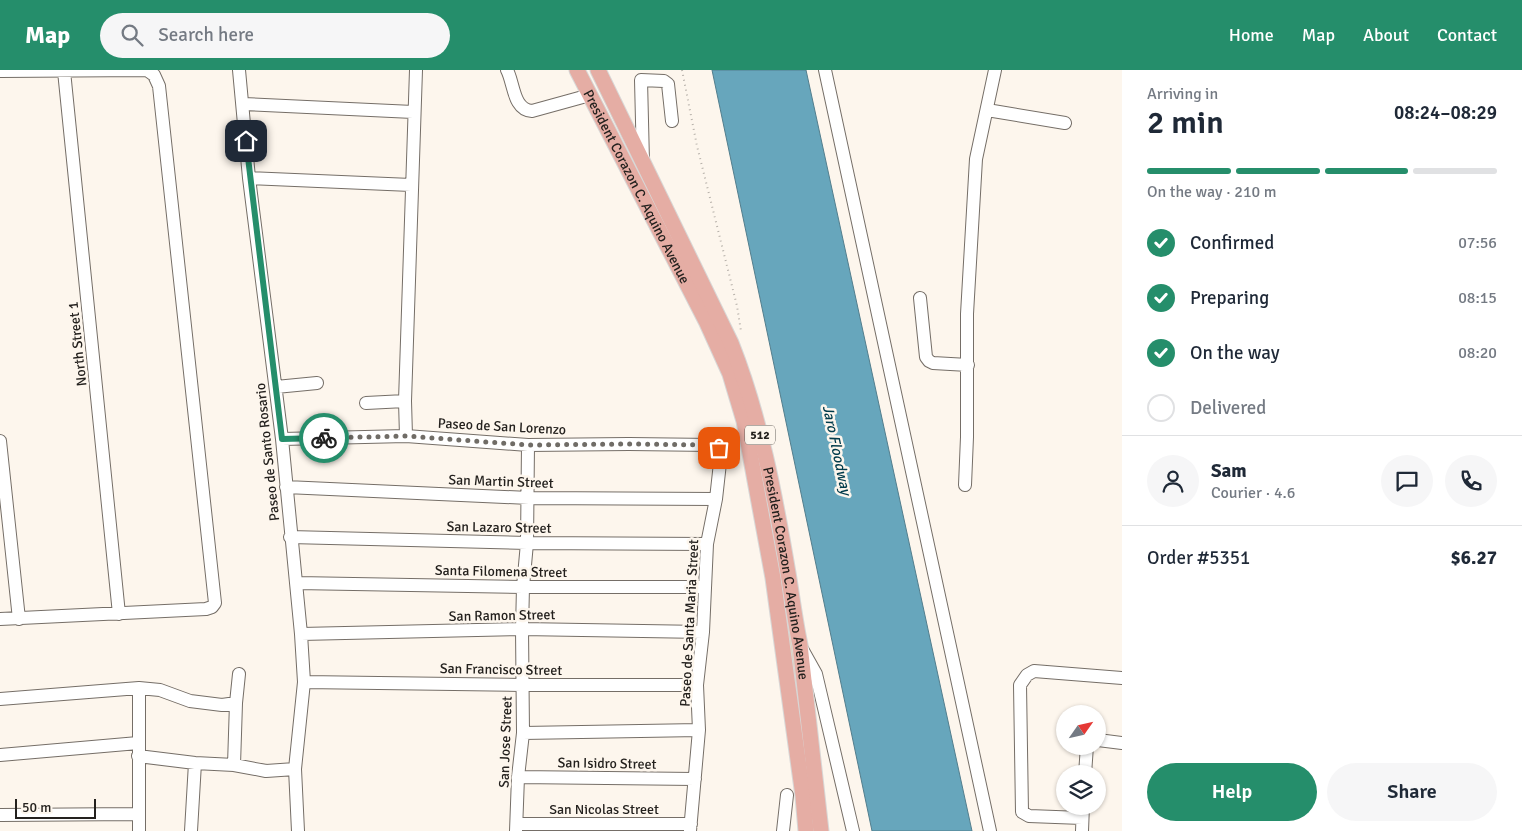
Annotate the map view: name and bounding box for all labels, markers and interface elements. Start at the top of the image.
search box [100,13,450,58]
text: Map [25,20,70,50]
icon: search [118,21,146,49]
text: Search here [158,23,254,47]
text: Home [1229,24,1274,46]
text: Map [1302,24,1335,46]
text: About [1363,24,1409,46]
text: Contact [1437,24,1497,46]
text: Arriving in [1147,84,1218,104]
street label: President Corazon C. Aquino Avenue [580,87,693,287]
text: 08:24–08:29 [1394,101,1497,125]
text: 2 min [1147,103,1224,142]
pin [225,120,267,162]
icon: home [232,127,260,155]
text: On the way · 210 m [1147,182,1277,202]
icon: check [1147,229,1175,257]
text: Confirmed [1190,231,1274,255]
text: 07:56 [1458,233,1497,253]
icon: check [1147,284,1175,312]
text: Preparing [1190,286,1269,310]
text: 08:15 [1458,288,1497,308]
street label: North Street 1 [65,301,90,387]
icon: check [1147,339,1175,367]
text: On the way [1190,341,1280,365]
text: 08:20 [1458,343,1497,363]
street label: Paseo de Santo Rosario [252,382,283,522]
text: Delivered [1190,396,1266,420]
water label: Jaro Floodway [819,404,856,498]
courier [299,413,349,463]
street label: Paseo de San Lorenzo [437,415,567,438]
icon: bike [310,424,338,452]
road number: 512 [745,426,775,444]
pin [698,427,740,469]
icon: bag [705,434,733,462]
button: person [1147,455,1199,507]
button: chat [1381,455,1433,507]
button: phone [1445,455,1497,507]
text: Sam [1211,459,1247,483]
street label: President Corazon C. Aquino Avenue [759,465,812,681]
street label: San Martin Street [448,471,554,492]
text: Courier · 4.6 [1211,483,1295,503]
street label: San Lazaro Street [446,518,552,537]
street label: Paseo de Santa Maria Street [677,539,702,707]
text: Order #5351 [1147,546,1250,570]
text: $6.27 [1451,546,1497,570]
street label: Santa Filomena Street [435,562,567,581]
street label: San Ramon Street [449,606,556,625]
street label: San Francisco Street [440,660,562,679]
street label: San Jose Street [495,696,516,788]
north arrow [1056,705,1106,755]
map controls [1056,705,1106,815]
street label: San Isidro Street [557,754,657,773]
button: Help [1147,763,1317,821]
button: Share [1327,763,1497,821]
button: layers [1056,765,1106,815]
scale bar [15,796,96,819]
text: 50 m [22,799,51,816]
street label: San Nicolas Street [549,801,659,818]

